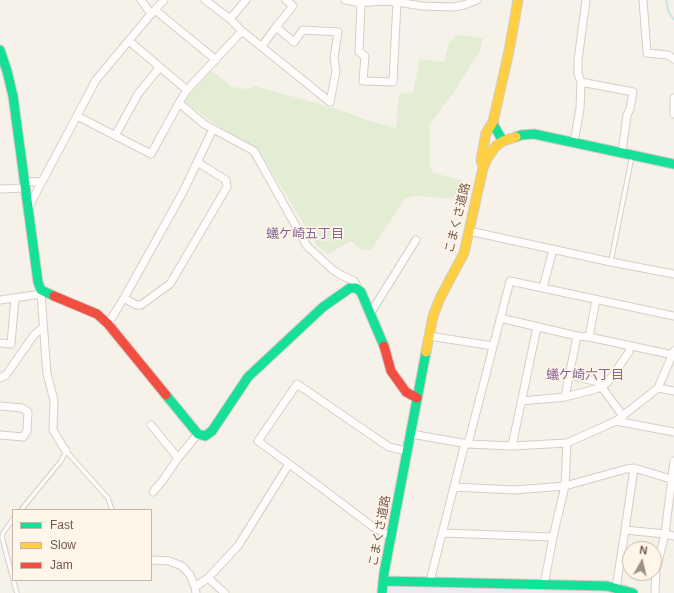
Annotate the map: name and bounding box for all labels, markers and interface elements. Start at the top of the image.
street label: こまくさ道路 [442,181,474,255]
district label: 蟻ケ崎五丁目 [266,226,344,242]
district label: 蟻ケ崎六丁目 [546,367,624,383]
street label: こまくさ道路 [366,494,394,568]
legend [12,509,152,581]
text: Fast [50,518,73,532]
text: Slow [50,538,76,552]
north arrow [622,541,662,581]
text: N [639,544,648,557]
text: Jam [50,558,73,572]

